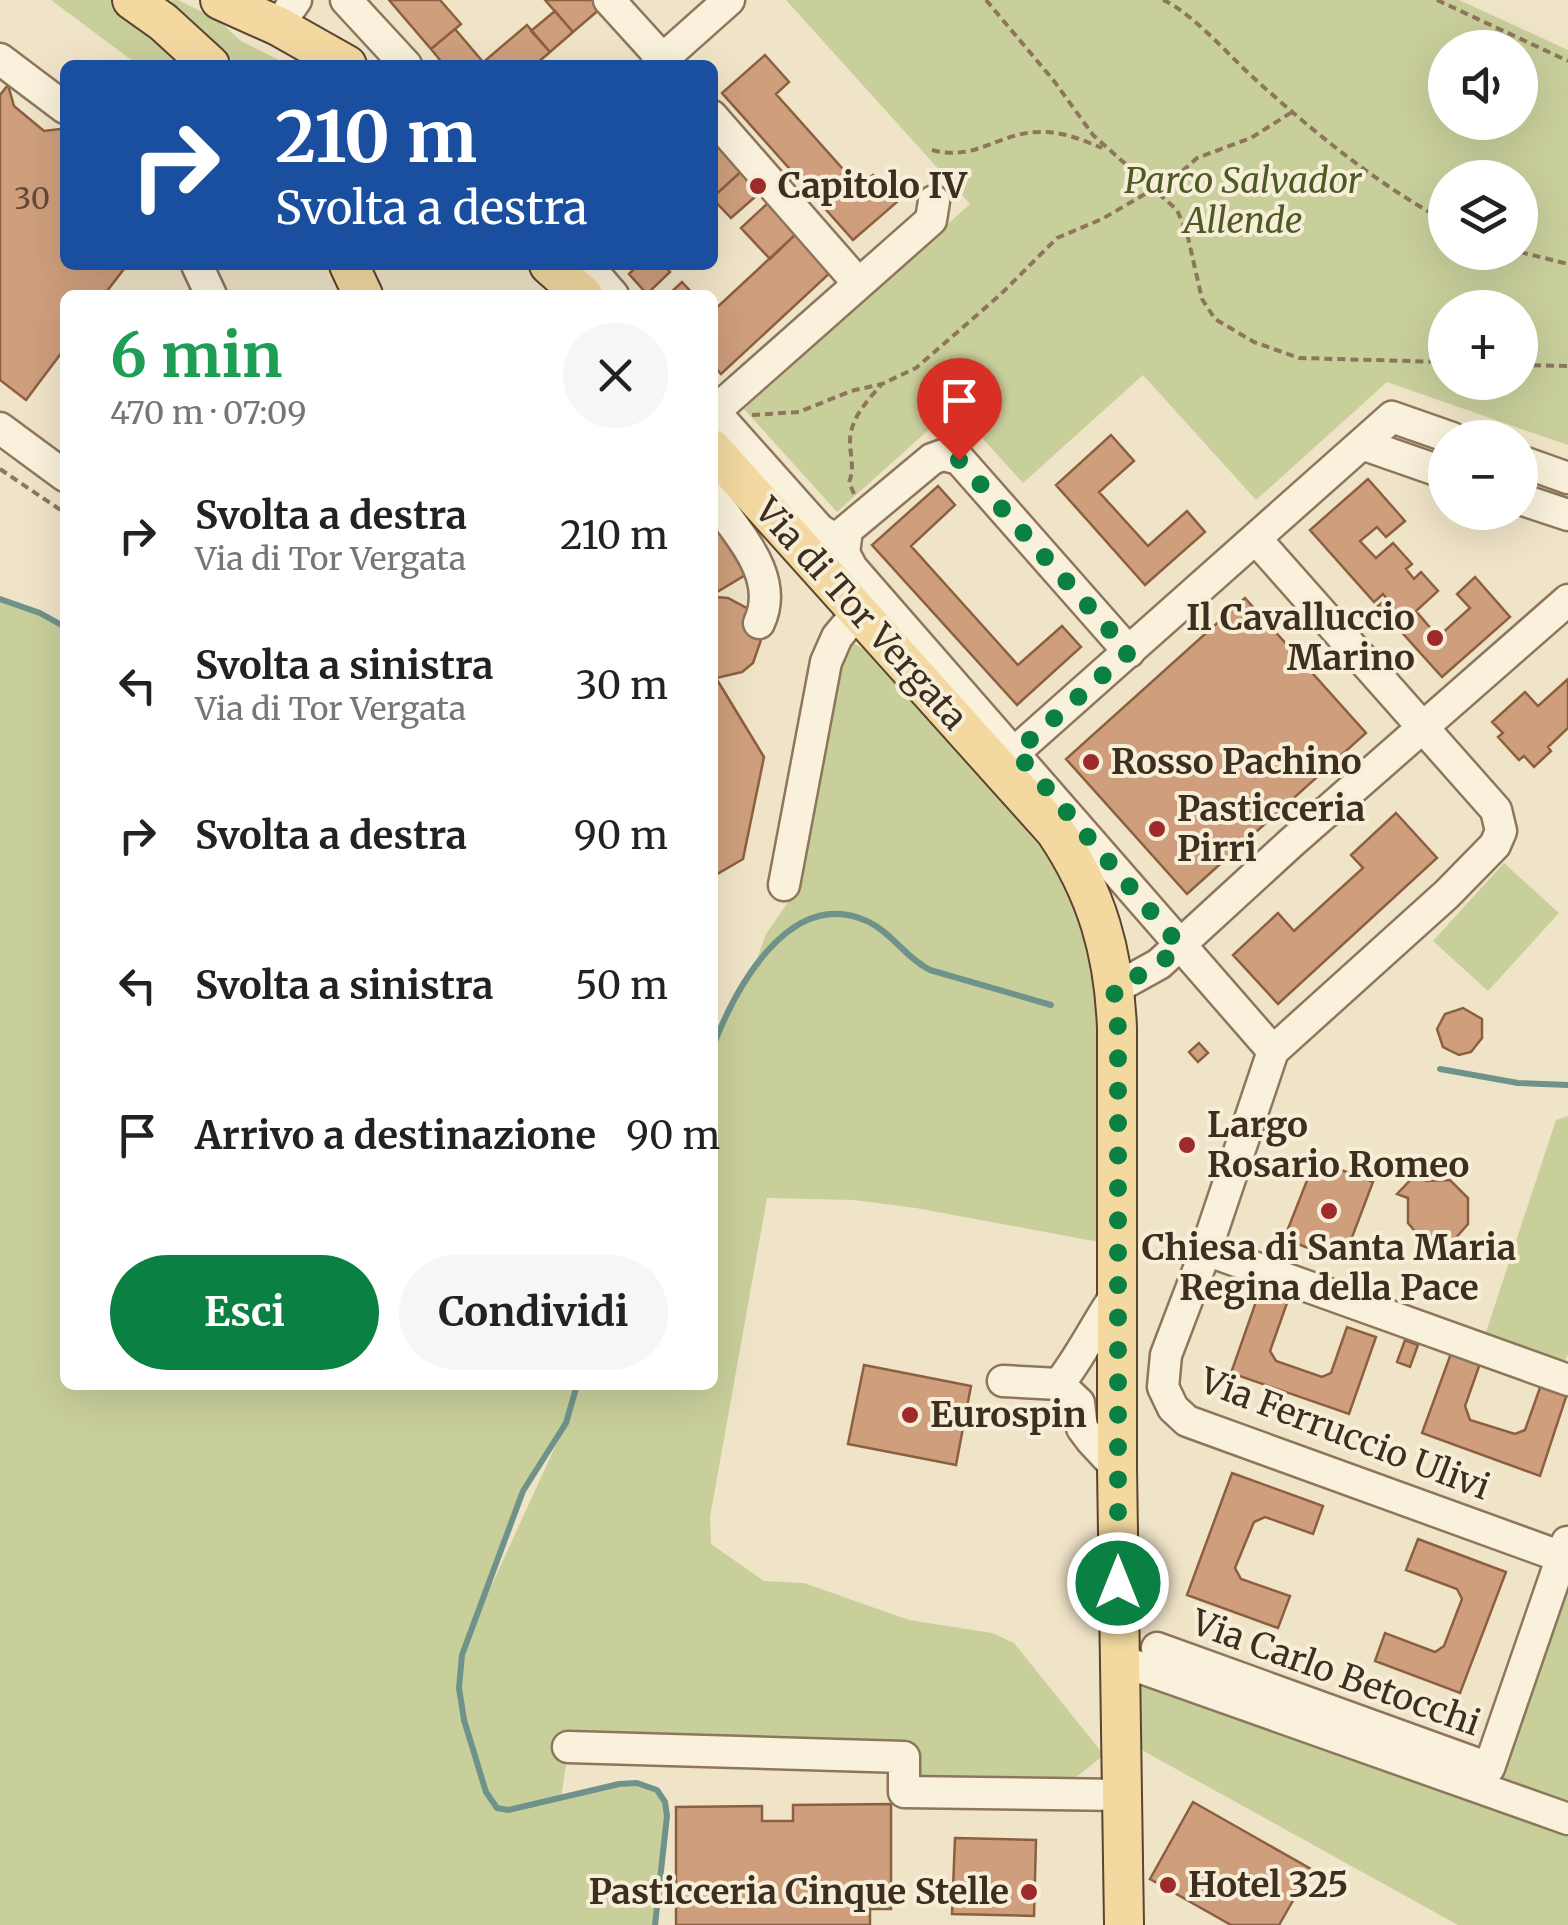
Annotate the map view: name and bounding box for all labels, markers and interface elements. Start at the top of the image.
map controls [1428,30,1538,530]
button: sound [1428,30,1538,140]
text: 210 m [275,93,477,181]
icon: right [110,100,240,230]
park label: Parco Salvador Allende [1124,159,1363,243]
button: layers [1428,160,1538,270]
place label: Capitolo IV [778,164,968,208]
marker: Capitolo IV [747,175,769,197]
house number: 30 [14,179,50,217]
text: Svolta a destra [275,180,588,236]
button: + [1428,290,1538,400]
text: 6 min [110,318,283,393]
button: close [563,323,668,428]
pin [917,358,1002,461]
icon: arrive [932,373,987,428]
text: 470 m · 07:09 [110,393,307,433]
button: − [1428,420,1538,530]
street label: Via di Tor Vergata [745,488,977,739]
text: Svolta a destra [195,492,467,539]
icon: right [110,508,165,563]
text: 210 m [560,512,668,559]
text: Via di Tor Vergata [195,539,466,579]
place label: Il Cavalluccio Marino [1186,596,1415,680]
marker: Il Cavalluccio Marino [1424,627,1446,649]
text: Svolta a sinistra [195,642,494,689]
icon: left [110,658,165,713]
text: 30 m [575,662,668,709]
text: Via di Tor Vergata [195,689,466,729]
place label: Rosso Pachino [1111,740,1362,784]
marker: Rosso Pachino [1080,751,1102,773]
place label: Pasticceria Pirri [1177,787,1365,871]
icon: right [110,808,165,863]
text: Svolta a destra [195,812,467,859]
text: 90 m [574,812,668,859]
marker: Pasticceria Pirri [1146,818,1168,840]
icon: left [110,958,165,1013]
text: Svolta a sinistra [195,962,494,1009]
text: 50 m [575,962,668,1009]
place label: Largo Rosario Romeo [1207,1103,1469,1187]
icon: arrive [110,1108,165,1163]
text: Arrivo a destinazione [195,1112,596,1159]
text: 90 m [626,1112,720,1159]
marker: Largo Rosario Romeo [1176,1134,1198,1156]
marker: Chiesa di Santa Maria Regina della Pace [1318,1200,1340,1222]
place label: Chiesa di Santa Maria Regina della Pace [1142,1226,1516,1310]
button: Esci [110,1255,379,1370]
button: Condividi [399,1255,668,1370]
street label: Via Ferruccio Ulivi [1193,1358,1496,1509]
place label: Eurospin [930,1393,1087,1437]
marker: Eurospin [899,1404,921,1426]
position arrow [1066,1531,1170,1635]
street label: Via Carlo Betocchi [1185,1600,1486,1746]
place label: Hotel 325 [1188,1863,1348,1907]
place label: Pasticceria Cinque Stelle [589,1870,1009,1914]
marker: Hotel 325 [1157,1874,1179,1896]
marker: Pasticceria Cinque Stelle [1018,1881,1040,1903]

